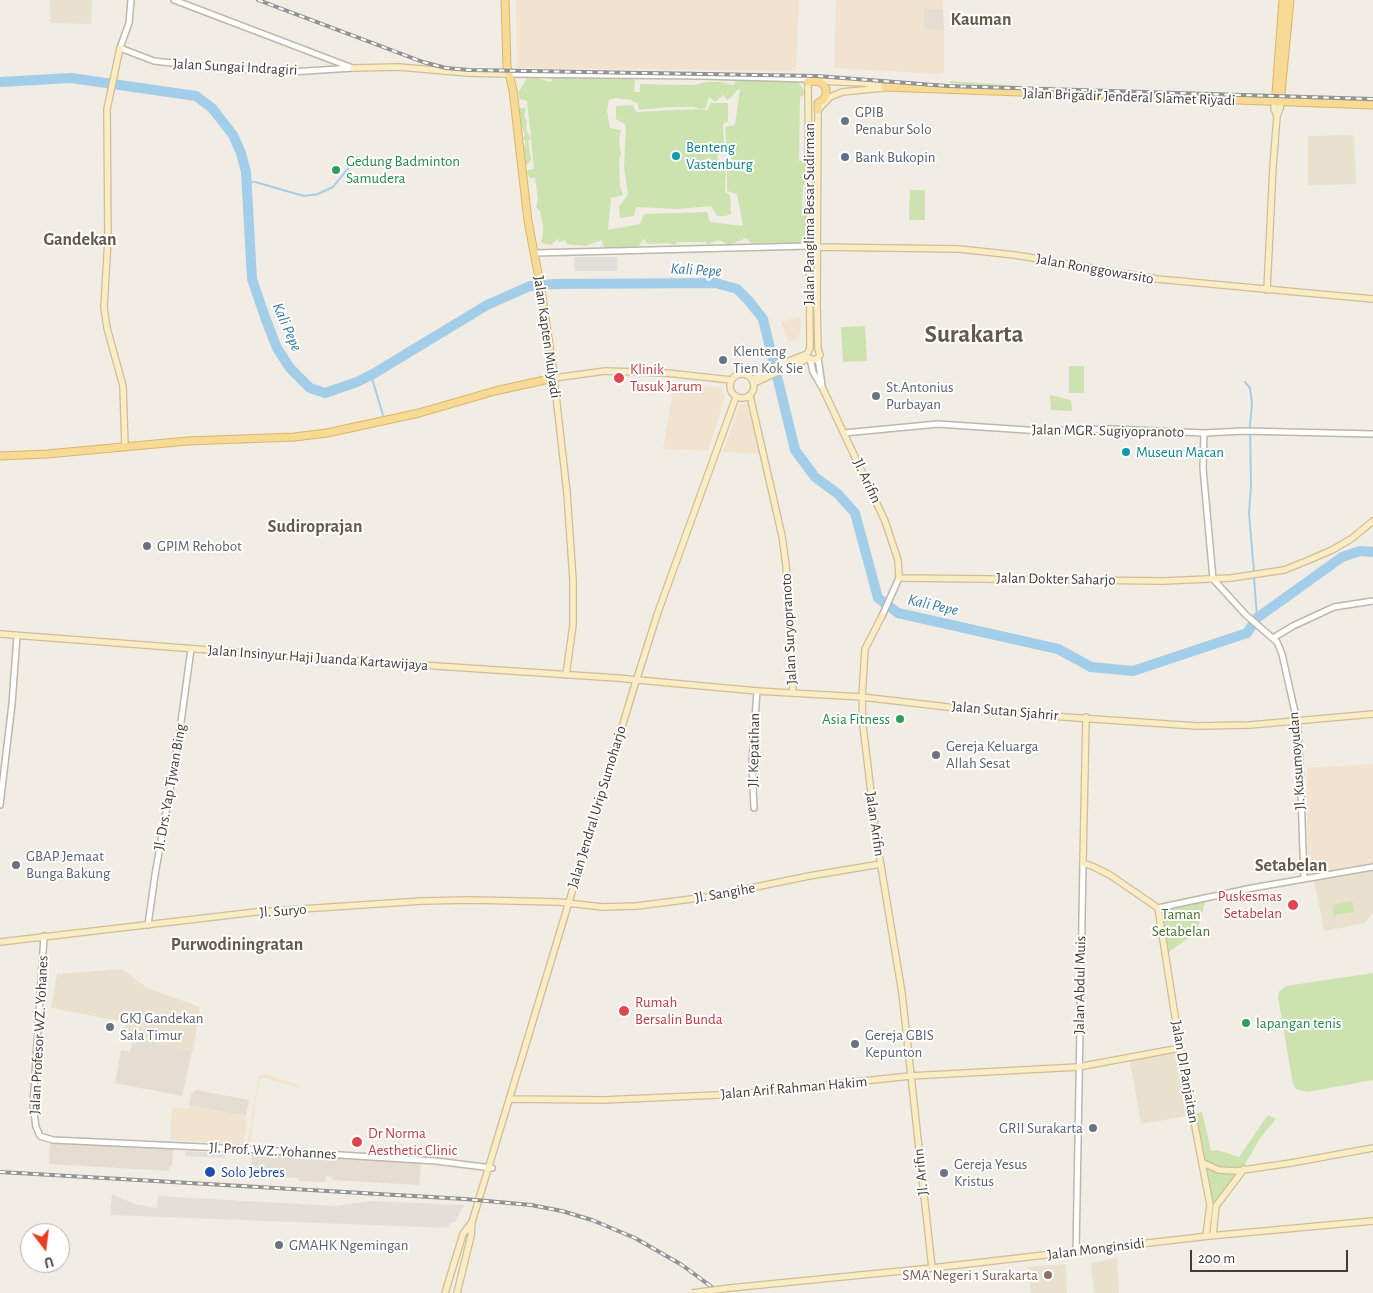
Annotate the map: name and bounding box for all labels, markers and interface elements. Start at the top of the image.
district label: Kauman [951,9,1011,31]
street label: Jalan Sungai Indragiri [172,55,298,79]
street label: Jalan Brigadir Jenderal Slamet Riyadi [1022,84,1236,110]
place label: GPIB Penabur Solo [855,103,931,138]
marker: GPIB Penabur Solo [839,115,851,127]
street label: Jalan Panglima Besar Sudirman [800,123,818,305]
place label: Benteng Vastenburg [686,138,753,173]
place label: Bank Bukopin [855,148,936,166]
marker: Benteng Vastenburg [670,150,682,162]
marker: Bank Bukopin [839,151,851,163]
place label: Gedung Badminton Samudera [346,152,460,187]
marker: Gedung Badminton Samudera [330,164,342,176]
district label: Gandekan [43,229,117,251]
street label: Jalan Ronggowarsito [1035,250,1155,288]
water label: Kali Pepe [670,259,722,281]
street label: Jalan Kapten Mulyadi [529,275,565,399]
water label: Kali Pepe [268,300,306,354]
district label: Surakarta [925,319,1023,349]
place label: Klenteng Tien Kok Sie [733,342,803,377]
marker: Klenteng Tien Kok Sie [717,354,729,366]
place label: Klinik Tusuk Jarum [630,360,702,395]
marker: Klinik Tusuk Jarum [612,371,626,385]
place label: St.Antonius Purbayan [886,378,953,413]
marker: St.Antonius Purbayan [870,390,882,402]
street label: Jalan MGR. Sugiyopranoto [1032,421,1184,441]
place label: Museun Macan [1136,443,1224,461]
marker: Museun Macan [1120,446,1132,458]
street label: Jl. Arifin [849,456,885,506]
district label: Sudiroprajan [268,516,362,538]
place label: GPIM Rehobot [157,537,242,555]
marker: GPIM Rehobot [141,540,153,552]
street label: Jalan Dokter Saharjo [996,569,1116,589]
street label: Jalan Suryopranoto [777,573,801,685]
water label: Kali Pepe [906,590,960,620]
street label: Jalan Insinyur Haji Juanda Kartawijaya [207,641,429,675]
street label: Jalan Sutan Sjahrir [951,697,1059,725]
place label: Asia Fitness [822,710,890,728]
street label: Jl. Kusumoyudan [1285,711,1309,811]
street label: Jl. Kepatihan [744,713,764,787]
marker: Asia Fitness [894,713,906,725]
street label: Jl. Drs. Yap Tjwan Bing [150,722,190,852]
street label: Jalan Jendral Urip Sumoharjo [564,724,630,890]
place label: Gereja Keluarga Allah Sesat [946,737,1039,772]
marker: Gereja Keluarga Allah Sesat [930,749,942,761]
street label: Jalan Arifin [862,791,888,857]
place label: GBAP Jemaat Bunga Bakung [26,847,110,882]
district label: Setabelan [1255,855,1327,877]
marker: GBAP Jemaat Bunga Bakung [10,859,22,871]
street label: Jl. Sangihe [693,879,757,907]
place label: Puskesmas Setabelan [1218,887,1282,922]
marker: Puskesmas Setabelan [1286,898,1300,912]
street label: Jl. Suryo [259,900,307,922]
park label: Taman Setabelan [1152,905,1210,940]
district label: Purwodiningratan [171,934,303,956]
street label: Jalan Abdul Muis [1070,936,1090,1034]
street label: Jalan Profesor WZ. Yohanes [26,955,52,1115]
place label: Rumah Bersalin Bunda [635,993,723,1028]
marker: Rumah Bersalin Bunda [617,1004,631,1018]
place label: GKJ Gandekan Sala Timur [120,1009,203,1044]
place label: lapangan tenis [1256,1014,1341,1032]
marker: lapangan tenis [1240,1017,1252,1029]
street label: Jalan DI Panjaitan [1167,1019,1203,1125]
marker: GKJ Gandekan Sala Timur [104,1021,116,1033]
place label: Gereja GBIS Kepunton [865,1026,934,1061]
marker: Gereja GBIS Kepunton [849,1038,861,1050]
street label: Jalan Arif Rahman Hakim [720,1073,868,1103]
place label: GRII Surakarta [999,1119,1083,1137]
marker: GRII Surakarta [1087,1122,1099,1134]
place label: Dr Norma Aesthetic Clinic [368,1124,457,1159]
marker: Dr Norma Aesthetic Clinic [350,1135,364,1149]
street label: Jl. Prof. WZ. Yohannes [209,1139,337,1163]
street label: Jl. Arifin [910,1148,932,1196]
place label: Gereja Yesus Kristus [954,1155,1027,1190]
place label: Solo Jebres [221,1163,285,1181]
marker: Solo Jebres [203,1165,217,1179]
marker: Gereja Yesus Kristus [938,1167,950,1179]
north arrow [20,1223,70,1273]
street label: Jalan Monginsidi [1046,1234,1146,1264]
place label: GMAHK Ngemingan [289,1236,409,1254]
marker: GMAHK Ngemingan [273,1239,285,1251]
scale bar [1193,1240,1350,1272]
text: 200 m [1198,1251,1235,1266]
text: U [42,1254,55,1269]
place label: SMA Negeri 1 Surakarta [902,1266,1038,1284]
marker: SMA Negeri 1 Surakarta [1042,1269,1054,1281]

